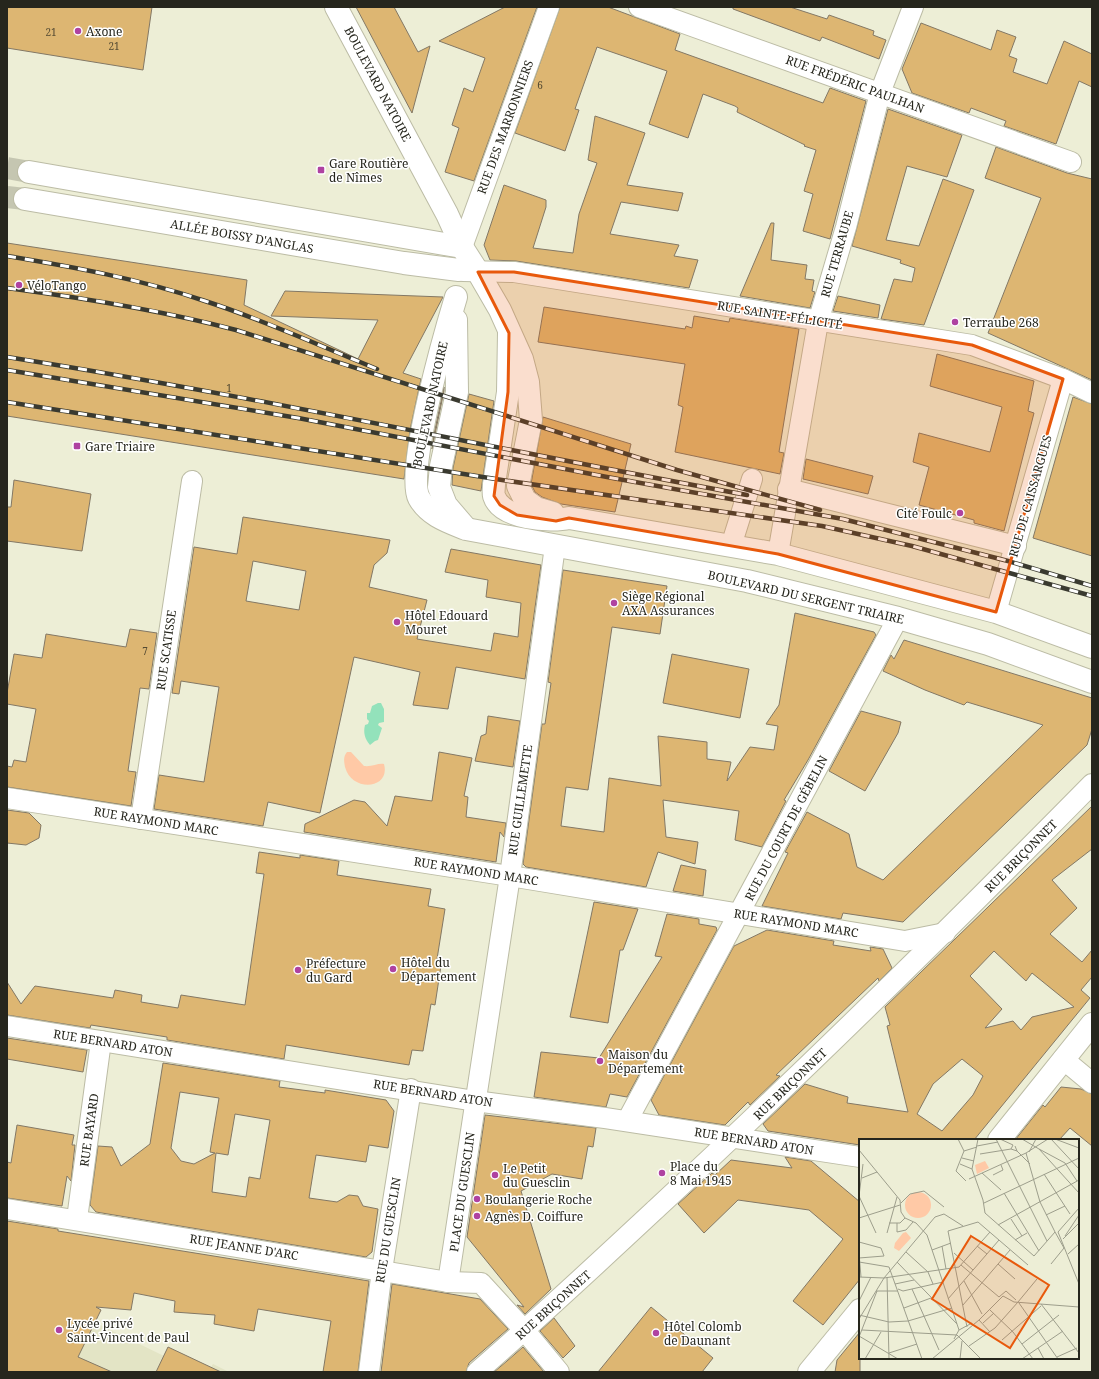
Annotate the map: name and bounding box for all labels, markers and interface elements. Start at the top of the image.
place label: Axone [86,23,122,40]
street label: BOULEVARD NATOIRE [340,23,416,145]
house number: 21 [45,25,57,39]
marker: Axone [73,26,83,36]
house number: 21 [108,39,120,53]
street label: RUE FRÉDÉRIC PAULHAN [783,51,927,117]
street label: RUE DES MARRONNIERS [473,58,537,196]
house number: 6 [537,78,543,92]
place label: Gare Routière de Nîmes [329,155,409,186]
marker: Gare Routière de Nîmes [316,165,326,175]
street label: RUE TERRAUBE [816,209,858,299]
street label: ALLÉE BOISSY D'ANGLAS [169,215,315,257]
place label: VéloTango [27,277,86,294]
marker: VéloTango [14,280,24,290]
street label: RUE SAINTE-FÉLICITÉ [716,297,844,333]
place label: Terraube 268 [963,314,1039,331]
marker: Terraube 268 [950,317,960,327]
street label: BOULEVARD NATOIRE [408,340,452,468]
house number: 1 [226,381,232,395]
street label: RUE DE CAISSARGUES [1004,433,1056,559]
place label: Gare Triaire [85,438,155,455]
marker: Gare Triaire [72,441,82,451]
place label: Cité Foulc [896,505,952,522]
marker: Cité Foulc [955,508,965,518]
street label: BOULEVARD DU SERGENT TRIAIRE [706,566,906,628]
place label: Siège Régional AXA Assurances [622,588,715,619]
marker: Siège Régional AXA Assurances [609,598,619,608]
place label: Hôtel Edouard Mouret [405,607,489,638]
street label: RUE SCATISSE [152,609,180,691]
marker: Hôtel Edouard Mouret [392,617,402,627]
house number: 7 [142,644,148,658]
street label: RUE GUILLEMETTE [504,743,536,857]
street label: RUE DU COURT DE GÉBELIN [740,752,832,904]
street label: RUE RAYMOND MARC [93,803,219,839]
street label: RUE BRIÇONNET [981,815,1062,896]
street label: RUE RAYMOND MARC [413,853,539,889]
street label: RUE RAYMOND MARC [733,905,859,941]
place label: Hôtel du Département [401,954,476,985]
place label: Préfecture du Gard [306,955,366,986]
marker: Hôtel du Département [388,964,398,974]
marker: Préfecture du Gard [293,965,303,975]
street label: RUE BERNARD ATON [52,1025,174,1061]
street label: RUE BRIÇONNET [749,1044,831,1124]
place label: Maison du Département [608,1046,683,1077]
marker: Maison du Département [595,1056,605,1066]
street label: RUE BERNARD ATON [372,1075,494,1111]
street label: RUE BAYARD [75,1092,103,1168]
street label: RUE BERNARD ATON [693,1123,815,1159]
street label: PLACE DU GUESCLIN [445,1131,479,1253]
inset map [859,1139,1079,1359]
place label: Place du 8 Mai 1945 [670,1158,732,1189]
place label: Le Petit du Guesclin [503,1160,571,1191]
marker: Place du 8 Mai 1945 [657,1168,667,1178]
marker: Le Petit du Guesclin [490,1170,500,1180]
street label: RUE DU GUESCLIN [371,1176,405,1284]
place label: Boulangerie Roche [485,1191,592,1208]
marker: Boulangerie Roche [472,1194,482,1204]
place label: Agnès D. Coiffure [485,1208,583,1225]
marker: Agnès D. Coiffure [472,1211,482,1221]
street label: RUE JEANNE D'ARC [188,1230,300,1264]
street label: RUE BRIÇONNET [511,1266,595,1344]
place label: Lycée privé Saint-Vincent de Paul [67,1315,189,1346]
place label: Hôtel Colomb de Daunant [664,1318,742,1349]
marker: Lycée privé Saint-Vincent de Paul [54,1325,64,1335]
marker: Hôtel Colomb de Daunant [651,1328,661,1338]

